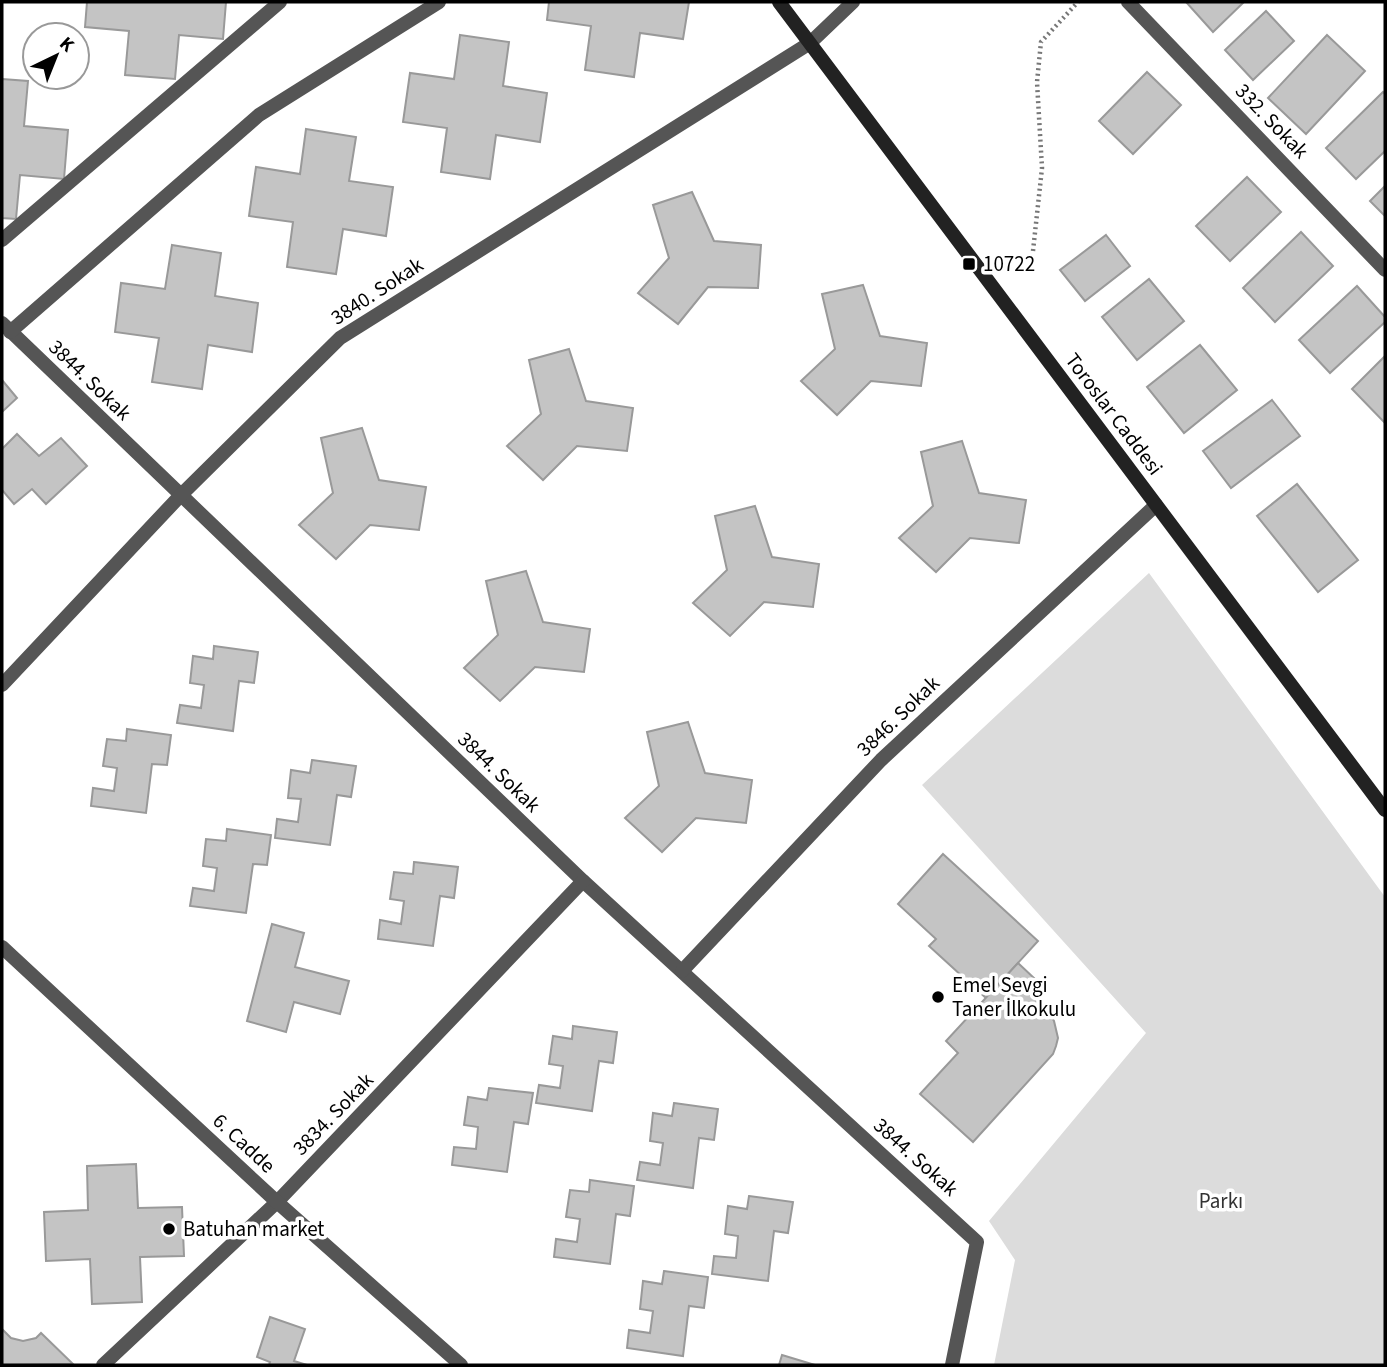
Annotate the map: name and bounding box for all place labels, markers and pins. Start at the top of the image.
place label: 10722 [983,249,1035,279]
marker: 10722 [961,256,977,272]
place label: Emel Sevgi Taner İlkokulu [952,970,1076,1024]
marker: Emel Sevgi Taner İlkokulu [930,989,946,1005]
place label: Batuhan market [183,1214,324,1244]
marker: Batuhan market [161,1221,177,1237]

